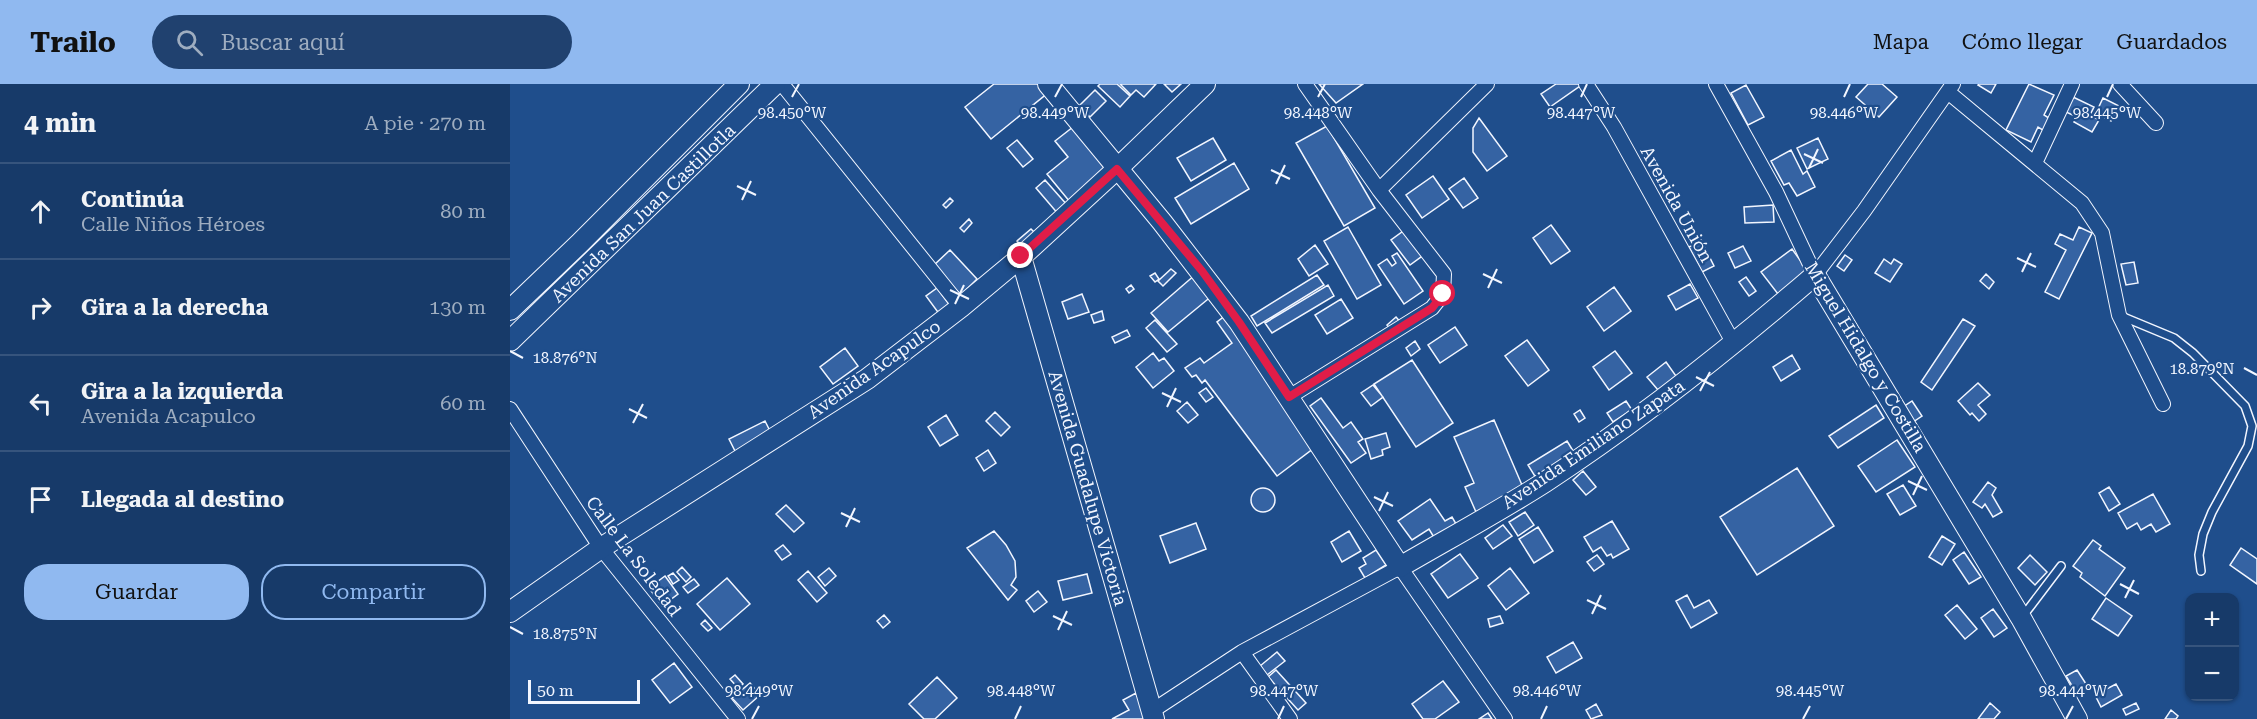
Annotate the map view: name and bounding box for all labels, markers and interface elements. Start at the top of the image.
search box [152,15,572,69]
text: Trailo [30,26,116,59]
icon: search [173,26,206,59]
text: Buscar aquí [221,30,345,55]
text: Mapa [1873,30,1929,54]
text: Cómo llegar [1962,30,2083,54]
text: Guardados [2116,30,2227,54]
text: 98.450°W [758,104,827,122]
text: 98.449°W [1021,104,1090,122]
text: 98.448°W [1284,104,1353,122]
text: 98.447°W [1547,104,1616,122]
text: 98.446°W [1810,104,1879,122]
text: 98.445°W [2073,104,2142,122]
text: 4 min [24,108,96,138]
text: A pie · 270 m [364,111,486,135]
street label: Avenida San Juan Castillotla [547,119,739,306]
street label: Avenida Unión [1636,142,1718,266]
text: Continúa [81,187,184,212]
icon: ahead [24,195,57,228]
text: 80 m [440,199,486,223]
text: Calle Niños Héroes [81,212,265,236]
route end [1007,242,1033,268]
street label: Miguel Hidalgo y Costilla [1801,258,1931,456]
route start [1429,280,1455,306]
icon: right [24,291,57,324]
text: Gira a la derecha [81,295,268,320]
text: 130 m [429,295,486,319]
street label: Avenida Acapulco [804,315,944,423]
text: 18.876°N [532,349,598,367]
text: 18.879°N [2169,360,2235,378]
street label: Avenida Guadalupe Victoria [1044,368,1132,608]
street label: Avenida Emiliano Zapata [1498,375,1689,513]
text: Gira a la izquierda [81,379,283,404]
icon: left [24,387,57,420]
text: 60 m [440,391,486,415]
text: Avenida Acapulco [81,404,256,428]
icon: arrive [24,483,57,516]
text: Llegada al destino [81,487,284,512]
street label: Calle La Soledad [582,492,686,620]
button: Guardar [24,564,249,620]
button: Compartir [261,564,486,620]
map controls [2185,593,2239,701]
button: + [2185,593,2239,647]
text: 18.875°N [532,625,598,643]
button: − [2185,647,2239,701]
scale bar [528,677,640,704]
text: 50 m [537,681,574,700]
text: 98.449°W [725,682,794,700]
text: 98.448°W [987,682,1056,700]
text: 98.447°W [1250,682,1319,700]
text: 98.446°W [1513,682,1582,700]
text: 98.445°W [1776,682,1845,700]
text: 98.444°W [2039,682,2108,700]

